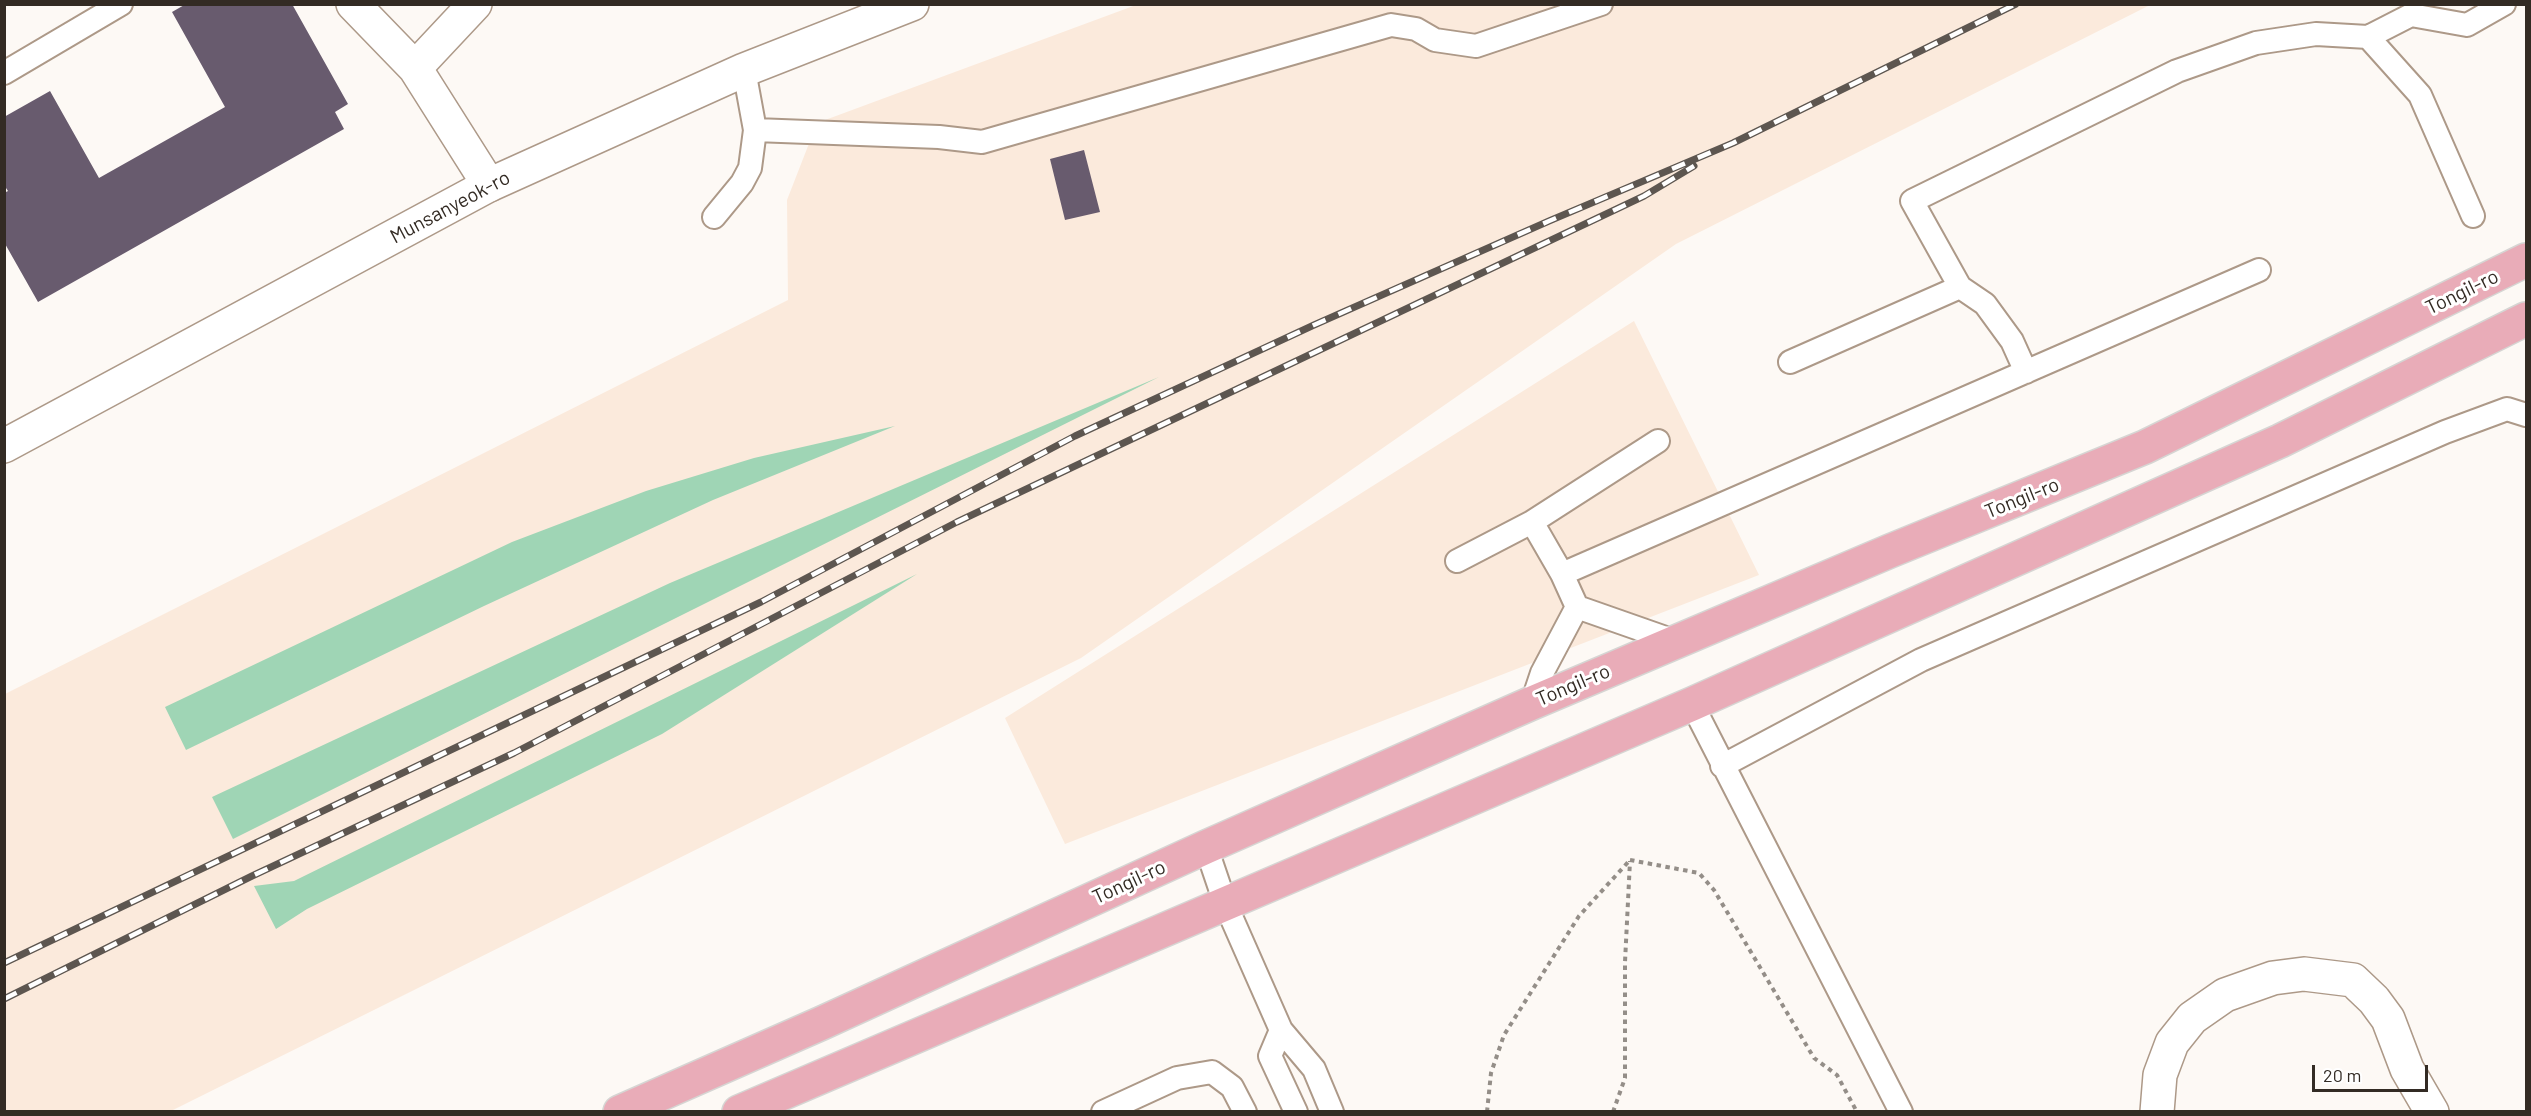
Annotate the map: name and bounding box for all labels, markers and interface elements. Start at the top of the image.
street label: Munsanyeok-ro [386,165,514,249]
street label: Tongil-ro [2422,264,2502,320]
street label: Tongil-ro [1981,472,2063,524]
street label: Tongil-ro [1532,659,1614,711]
street label: Tongil-ro [1089,855,1169,909]
scale bar [2315,1053,2430,1091]
text: 20 m [2323,1064,2361,1086]

